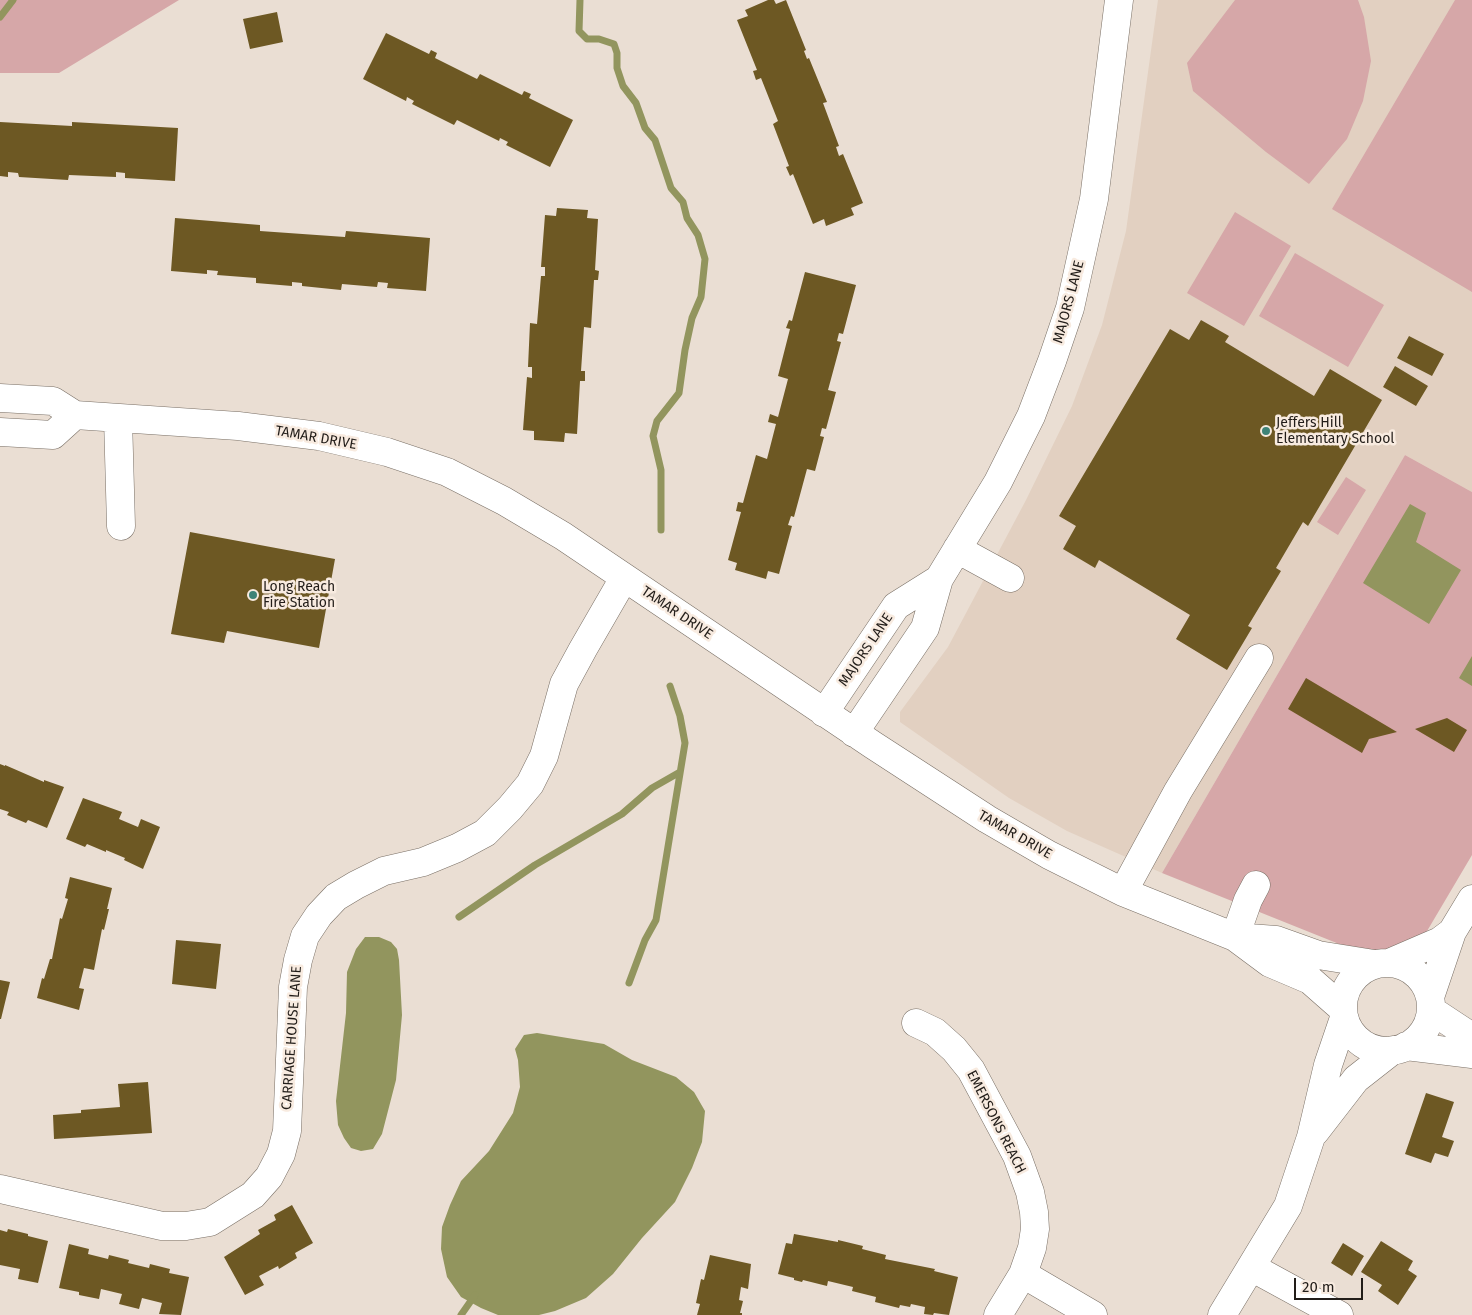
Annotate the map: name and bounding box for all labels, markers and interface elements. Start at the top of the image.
street label: MAJORS LANE [1050,259,1088,345]
place label: Jeffers Hill Elementary School [1276,415,1394,448]
street label: TAMAR DRIVE [274,423,358,453]
marker: Jeffers Hill Elementary School [1260,425,1272,437]
place label: Long Reach Fire Station [263,579,335,612]
street label: TAMAR DRIVE [638,583,716,643]
marker: Long Reach Fire Station [247,589,259,601]
street label: MAJORS LANE [835,610,897,690]
street label: TAMAR DRIVE [975,807,1055,863]
street label: CARRIAGE HOUSE LANE [279,966,305,1110]
street label: EMERSONS REACH [963,1068,1029,1176]
scale bar [1297,1268,1366,1300]
text: 20 m [1302,1278,1335,1296]

